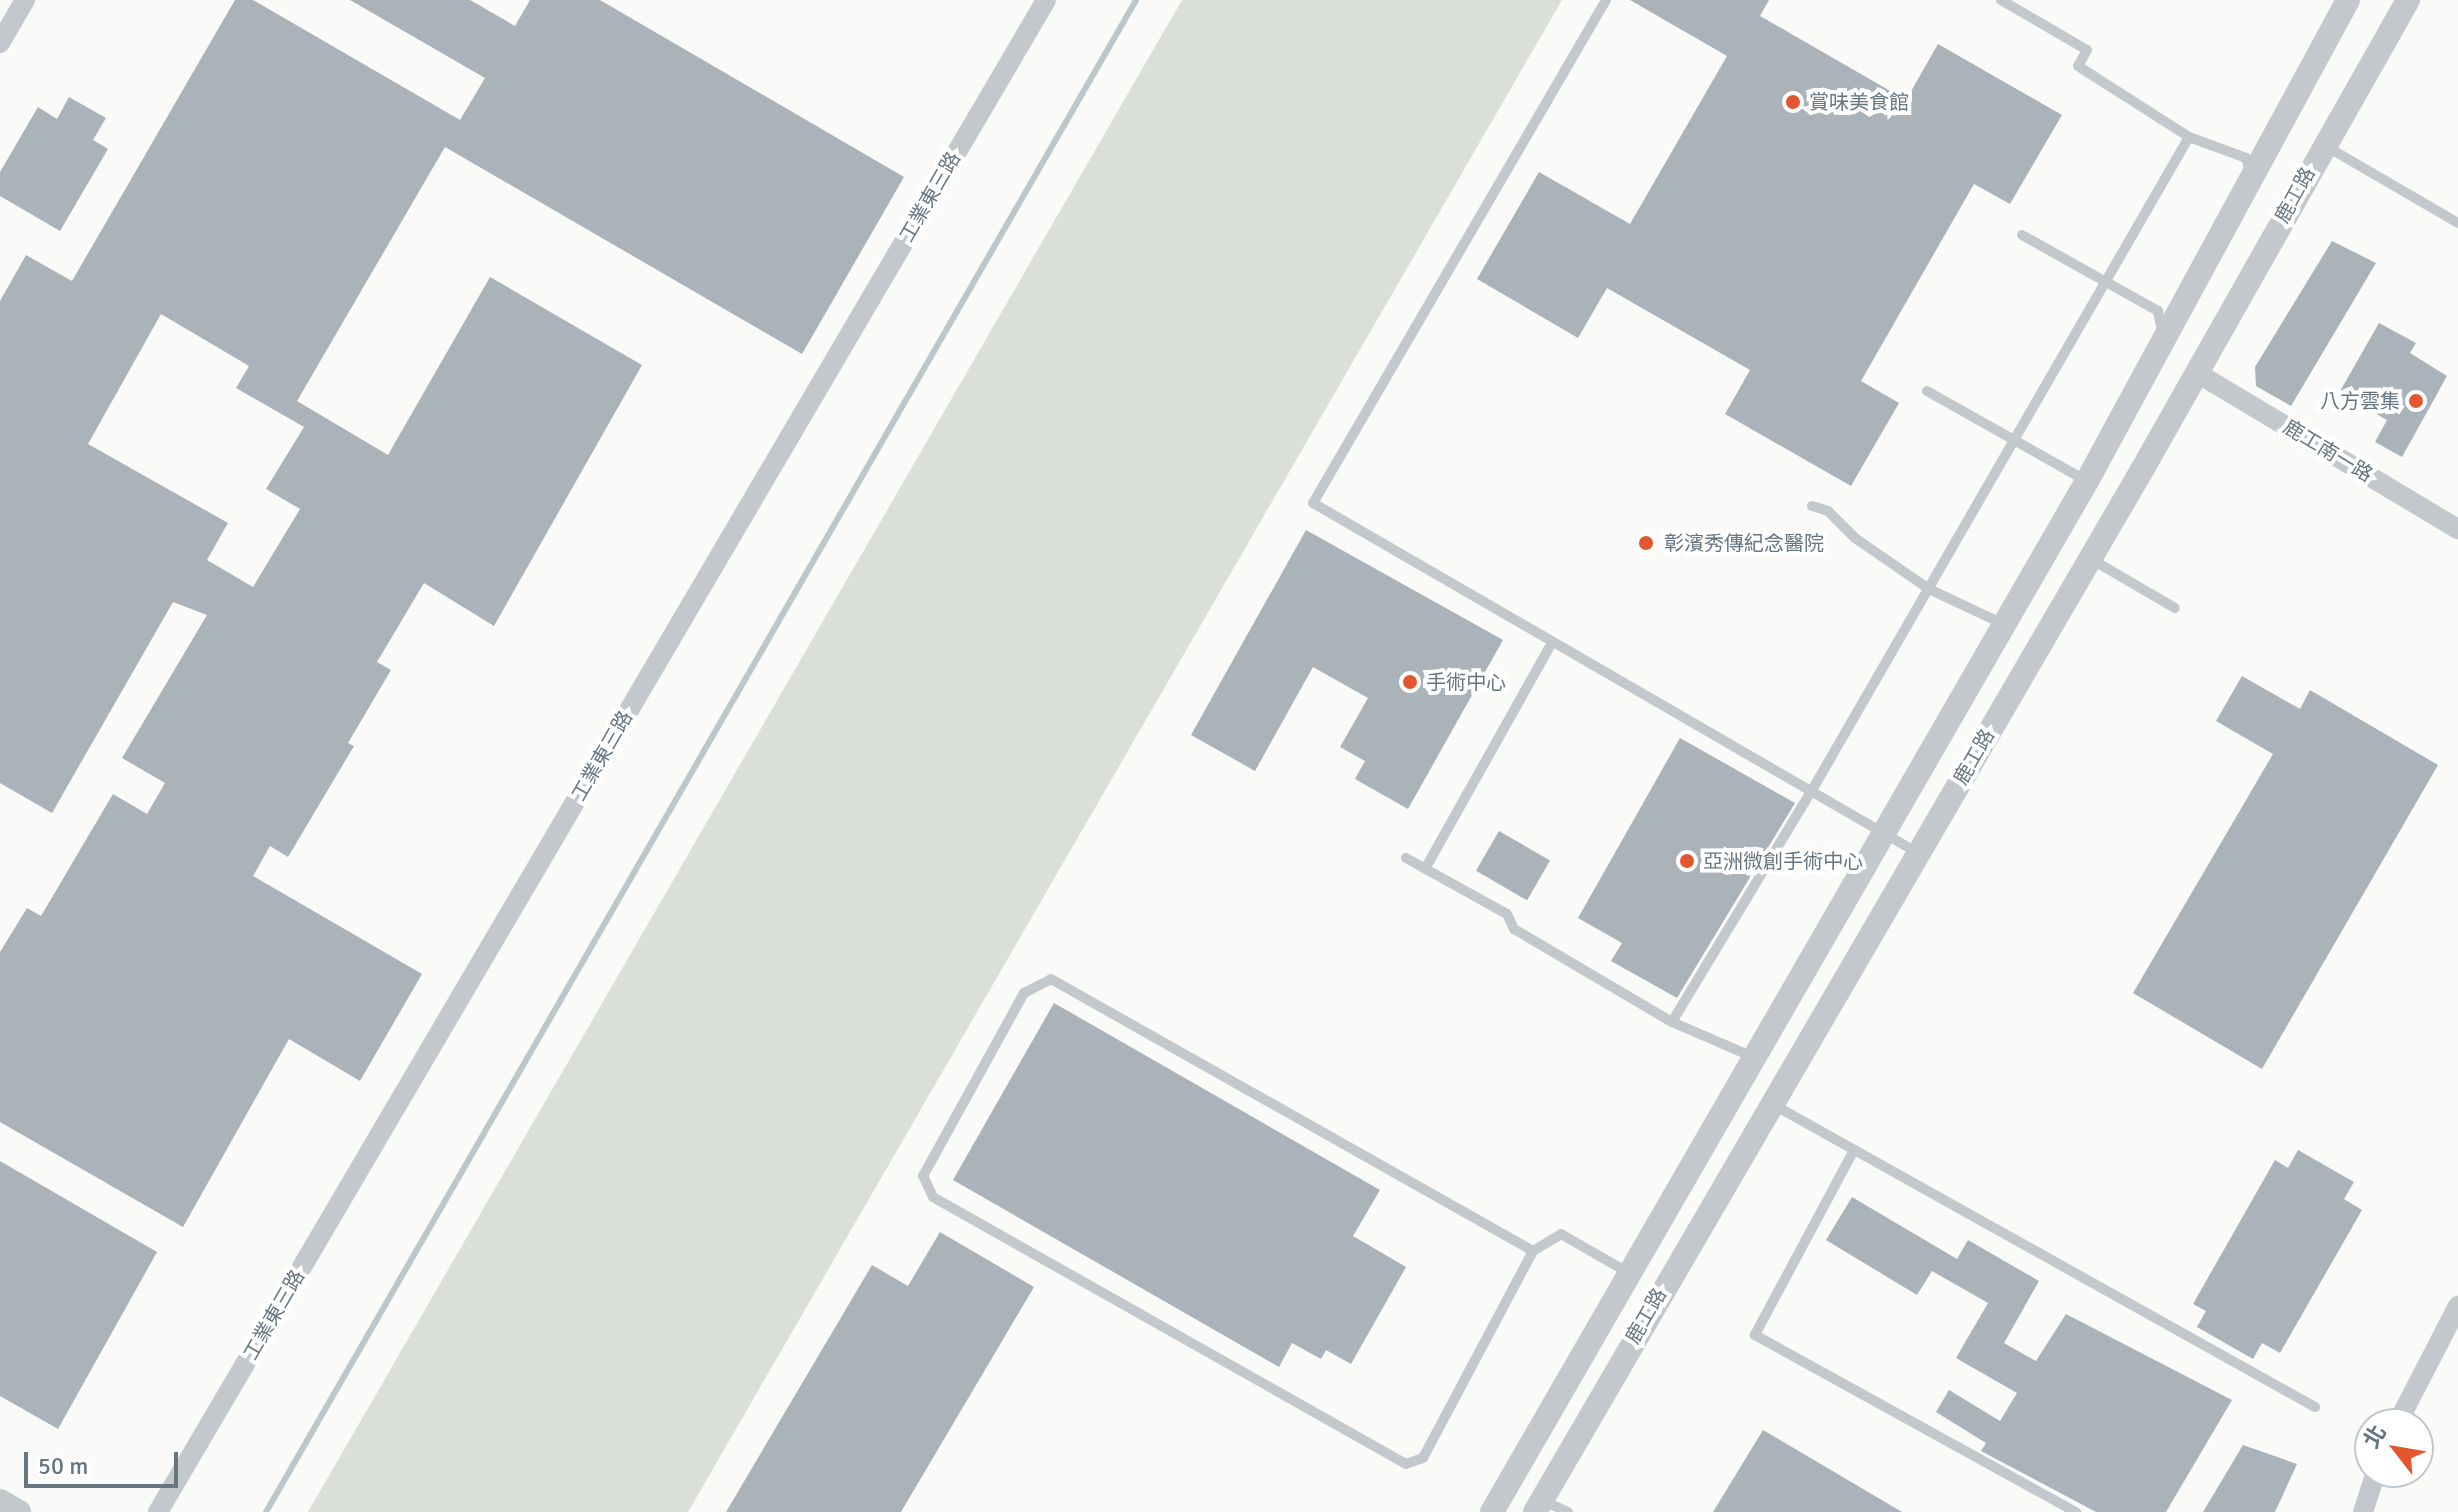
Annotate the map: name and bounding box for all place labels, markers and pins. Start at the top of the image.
place label: 賞味美食館 [1809,90,1909,114]
marker: 賞味美食館 [1784,93,1802,111]
place label: 八方雲集 [2320,389,2400,413]
marker: 八方雲集 [2407,392,2425,410]
place label: 彰濱秀傳紀念醫院 [1664,531,1824,555]
marker: 彰濱秀傳紀念醫院 [1635,532,1657,554]
place label: 手術中心 [1426,670,1506,694]
marker: 手術中心 [1401,673,1419,691]
place label: 亞洲微創手術中心 [1703,849,1863,873]
marker: 亞洲微創手術中心 [1678,852,1696,870]

